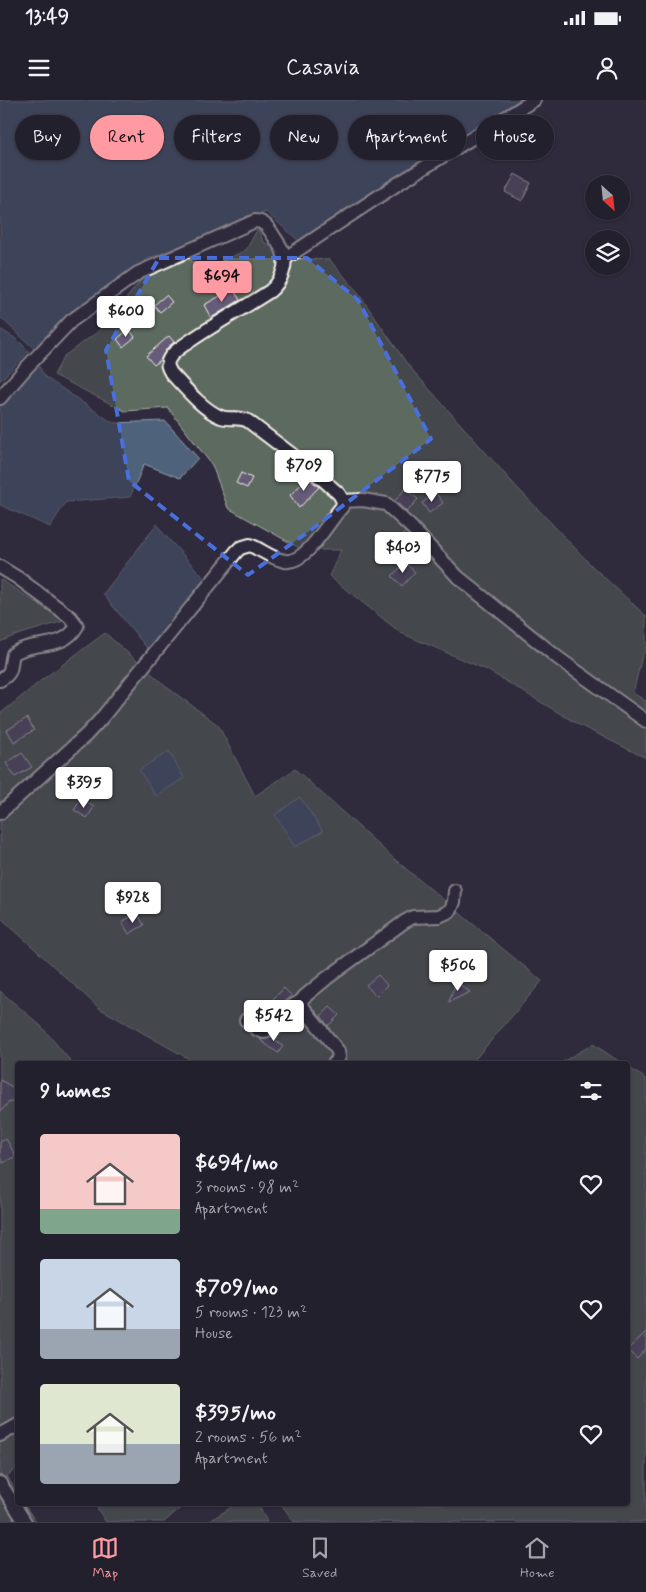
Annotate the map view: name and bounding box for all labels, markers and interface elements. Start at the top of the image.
text: 13:49 [25,5,69,30]
icon: menu [25,54,53,82]
text: Casavia [286,54,360,82]
icon: person [593,54,621,82]
chip: Buy [15,115,80,160]
chip: Rent [90,115,164,160]
chip: Filters [174,115,260,160]
chip: New [270,115,338,160]
chip: Apartment [348,115,466,160]
chip: House [476,115,554,160]
north arrow [585,175,630,220]
map controls [585,175,630,275]
button: layers [585,230,630,275]
pin: $694 [192,260,252,303]
text: $694 [204,266,240,287]
pin: $600 [96,296,156,338]
text: $600 [108,301,144,322]
pin: $709 [274,450,334,492]
text: $709 [286,455,322,476]
pin: $775 [402,460,462,503]
text: $775 [414,466,450,487]
pin: $403 [373,532,433,574]
text: $403 [386,537,420,558]
pin: $395 [54,766,114,809]
text: $395 [66,772,102,793]
pin: $928 [103,882,163,924]
text: $928 [116,887,150,908]
pin: $506 [428,950,488,992]
text: $506 [440,955,476,976]
pin: $542 [244,1000,304,1042]
text: $542 [255,1005,293,1026]
text: 9 homes [40,1077,111,1105]
icon: filters [577,1077,605,1105]
text: $694/mo [195,1149,278,1177]
icon: home [80,1154,140,1214]
icon: heart [577,1170,605,1198]
text: 3 rooms · 98 m² [195,1177,299,1198]
text: Apartment [195,1198,268,1219]
text: $709/mo [195,1274,278,1302]
icon: home [80,1279,140,1339]
icon: heart [577,1295,605,1323]
text: 5 rooms · 123 m² [195,1302,307,1323]
text: House [195,1323,233,1344]
text: $395/mo [195,1399,276,1427]
icon: home [80,1404,140,1464]
icon: heart [577,1420,605,1448]
text: 2 rooms · 56 m² [195,1427,302,1448]
text: Apartment [195,1448,268,1469]
tab: Map [91,1534,119,1582]
tab: Saved [302,1534,337,1582]
tab: Home [520,1534,555,1582]

